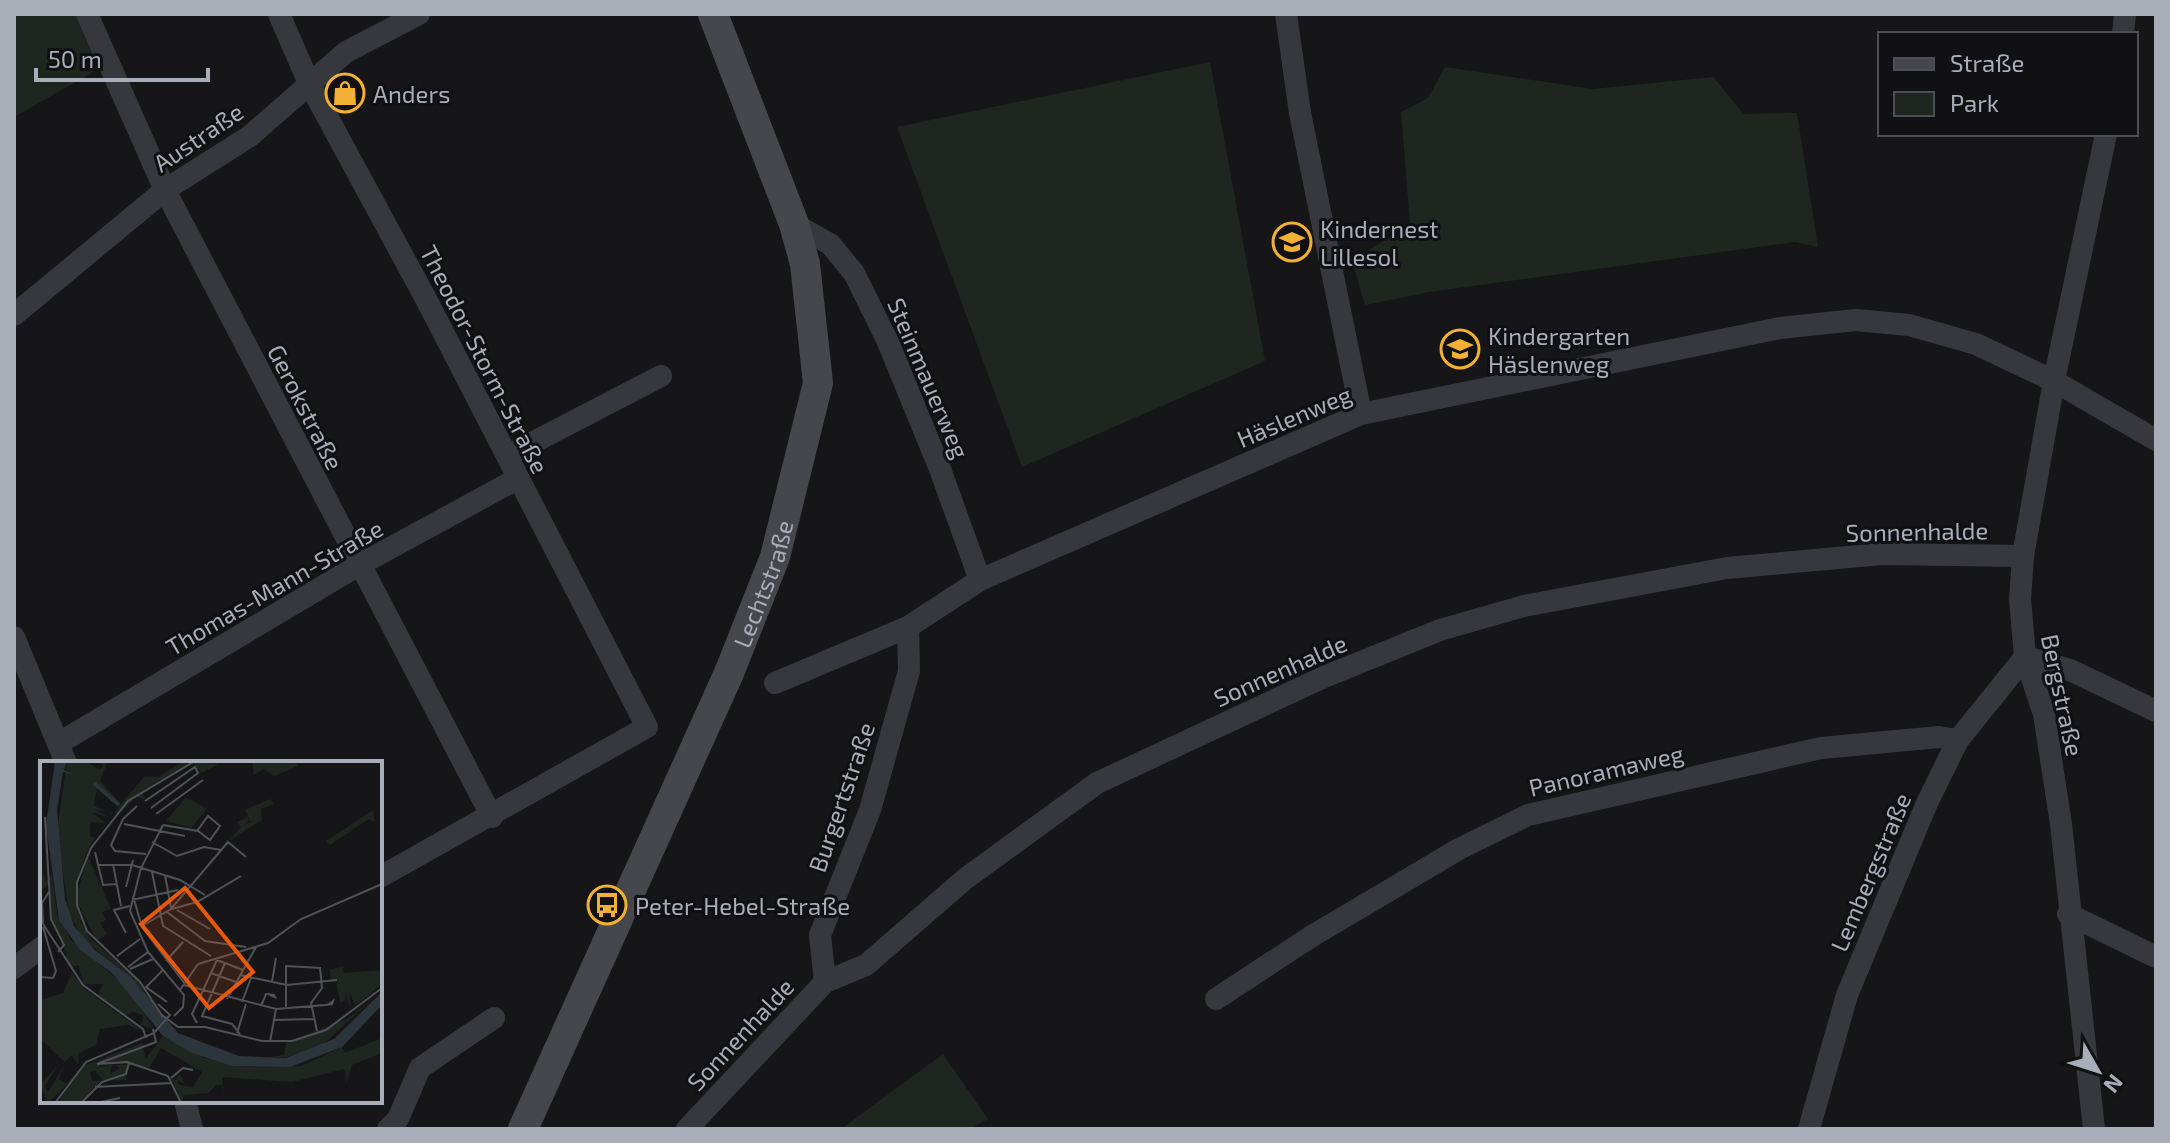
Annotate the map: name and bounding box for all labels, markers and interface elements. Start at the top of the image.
scale bar [36,32,208,82]
legend [1878,32,2138,136]
text: 50 m [48,44,102,73]
text: Straße [1950,48,2024,77]
shop icon: Anders [324,72,366,114]
place label: Anders [373,79,450,108]
text: Park [1950,88,1999,117]
street label: Austraße [148,97,248,177]
place label: Kindernest Lillesol [1320,214,1439,271]
school or university icon: Kindernest Lillesol [1271,221,1313,263]
street label: Theodor-Storm-Straße [415,240,555,478]
street label: Steinmauerweg [882,293,976,463]
place label: Kindergarten Häslenweg [1488,321,1630,378]
school or university icon: Kindergarten Häslenweg [1439,328,1481,370]
street label: Gerokstraße [262,340,350,474]
street label: Häslenweg [1232,379,1356,453]
street label: Thomas-Mann-Straße [160,513,388,661]
street label: Sonnenhalde [1845,515,1989,547]
street label: Lechtstraße [726,517,798,651]
street label: Sonnenhalde [1209,628,1351,712]
street label: Bergstraße [2036,631,2090,759]
street label: Burgertstraße [802,718,880,876]
street label: Panoramaweg [1526,738,1686,802]
inset map [40,761,382,1103]
street label: Lembergstraße [1824,789,1916,955]
bus stop icon: Peter-Hebel-Straße [586,884,628,926]
place label: Peter-Hebel-Straße [635,891,850,920]
street label: Sonnenhalde [681,972,799,1096]
north arrow [2058,1031,2138,1111]
text: N [2099,1070,2129,1099]

